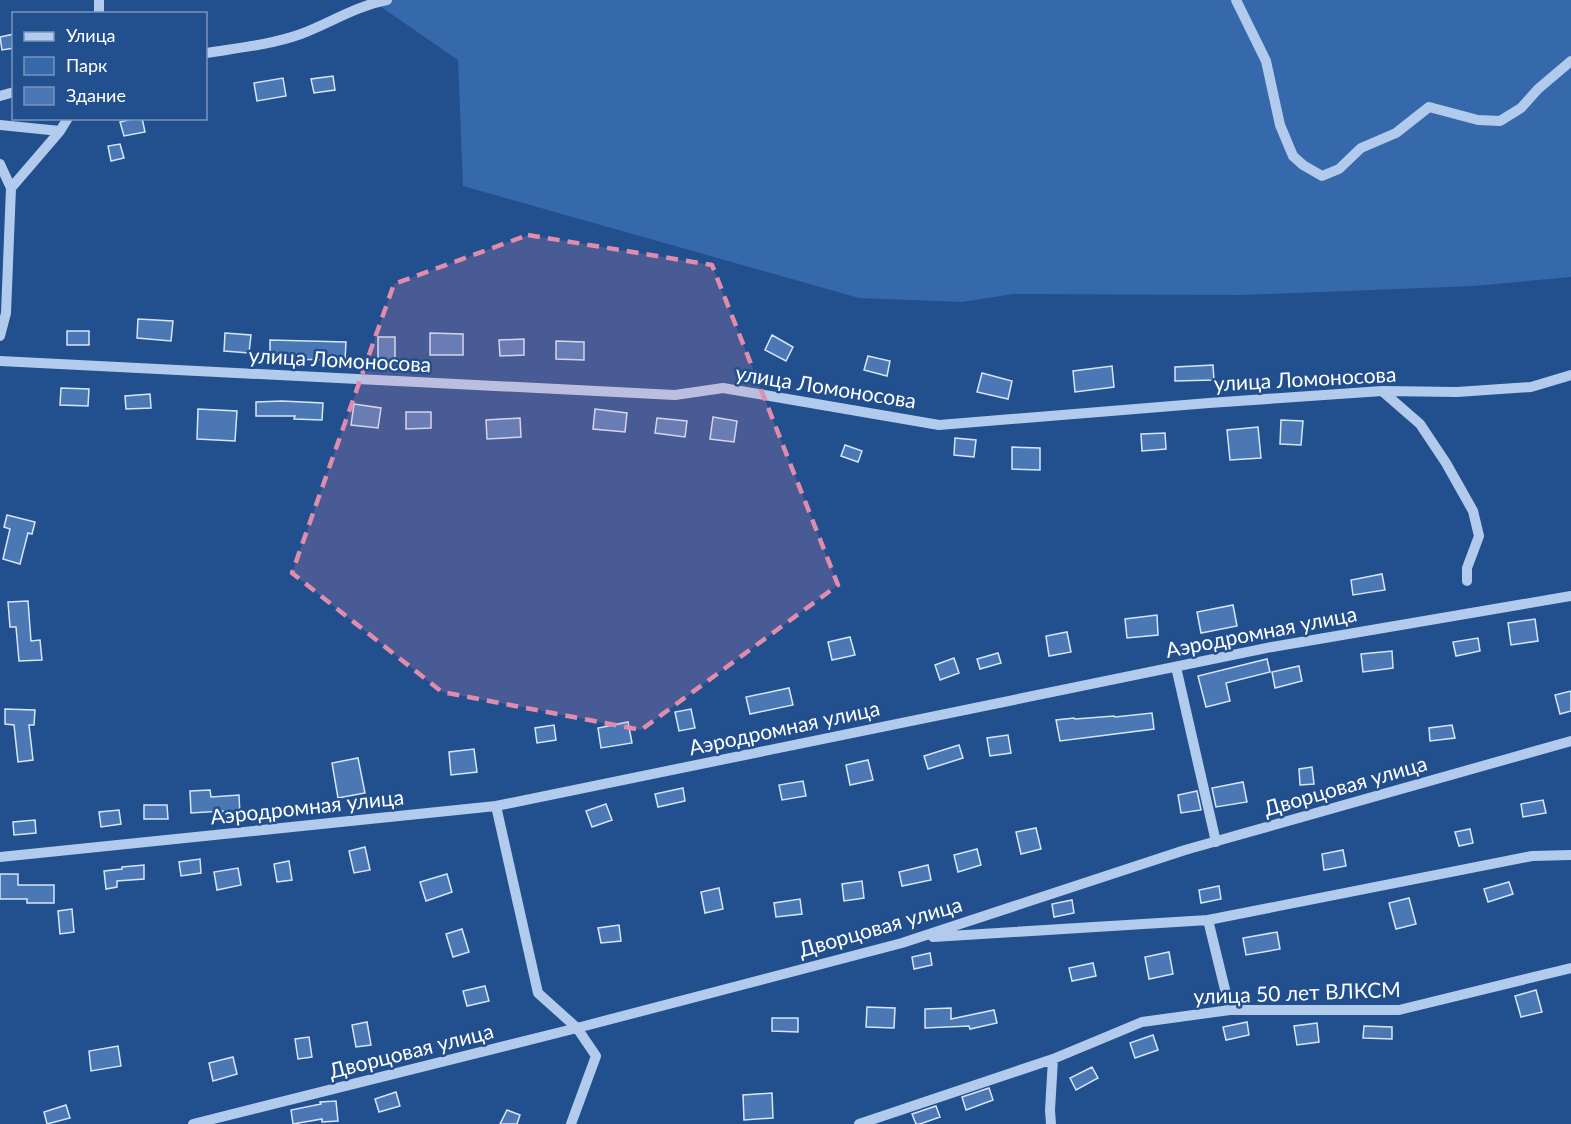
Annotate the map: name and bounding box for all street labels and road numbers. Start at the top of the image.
street label: улица Ломоносова [248,342,432,376]
street label: улица Ломоносова [734,359,918,413]
street label: улица Ломоносова [1213,361,1397,395]
street label: Аэродромная улица [1163,600,1359,662]
street label: Аэродромная улица [686,695,882,759]
street label: Дворцовая улица [1260,750,1430,820]
street label: Аэродромная улица [209,783,405,829]
street label: Дворцовая улица [795,891,965,961]
street label: улица 50 лет ВЛКСМ [1193,976,1401,1008]
street label: Дворцовая улица [326,1017,496,1083]

